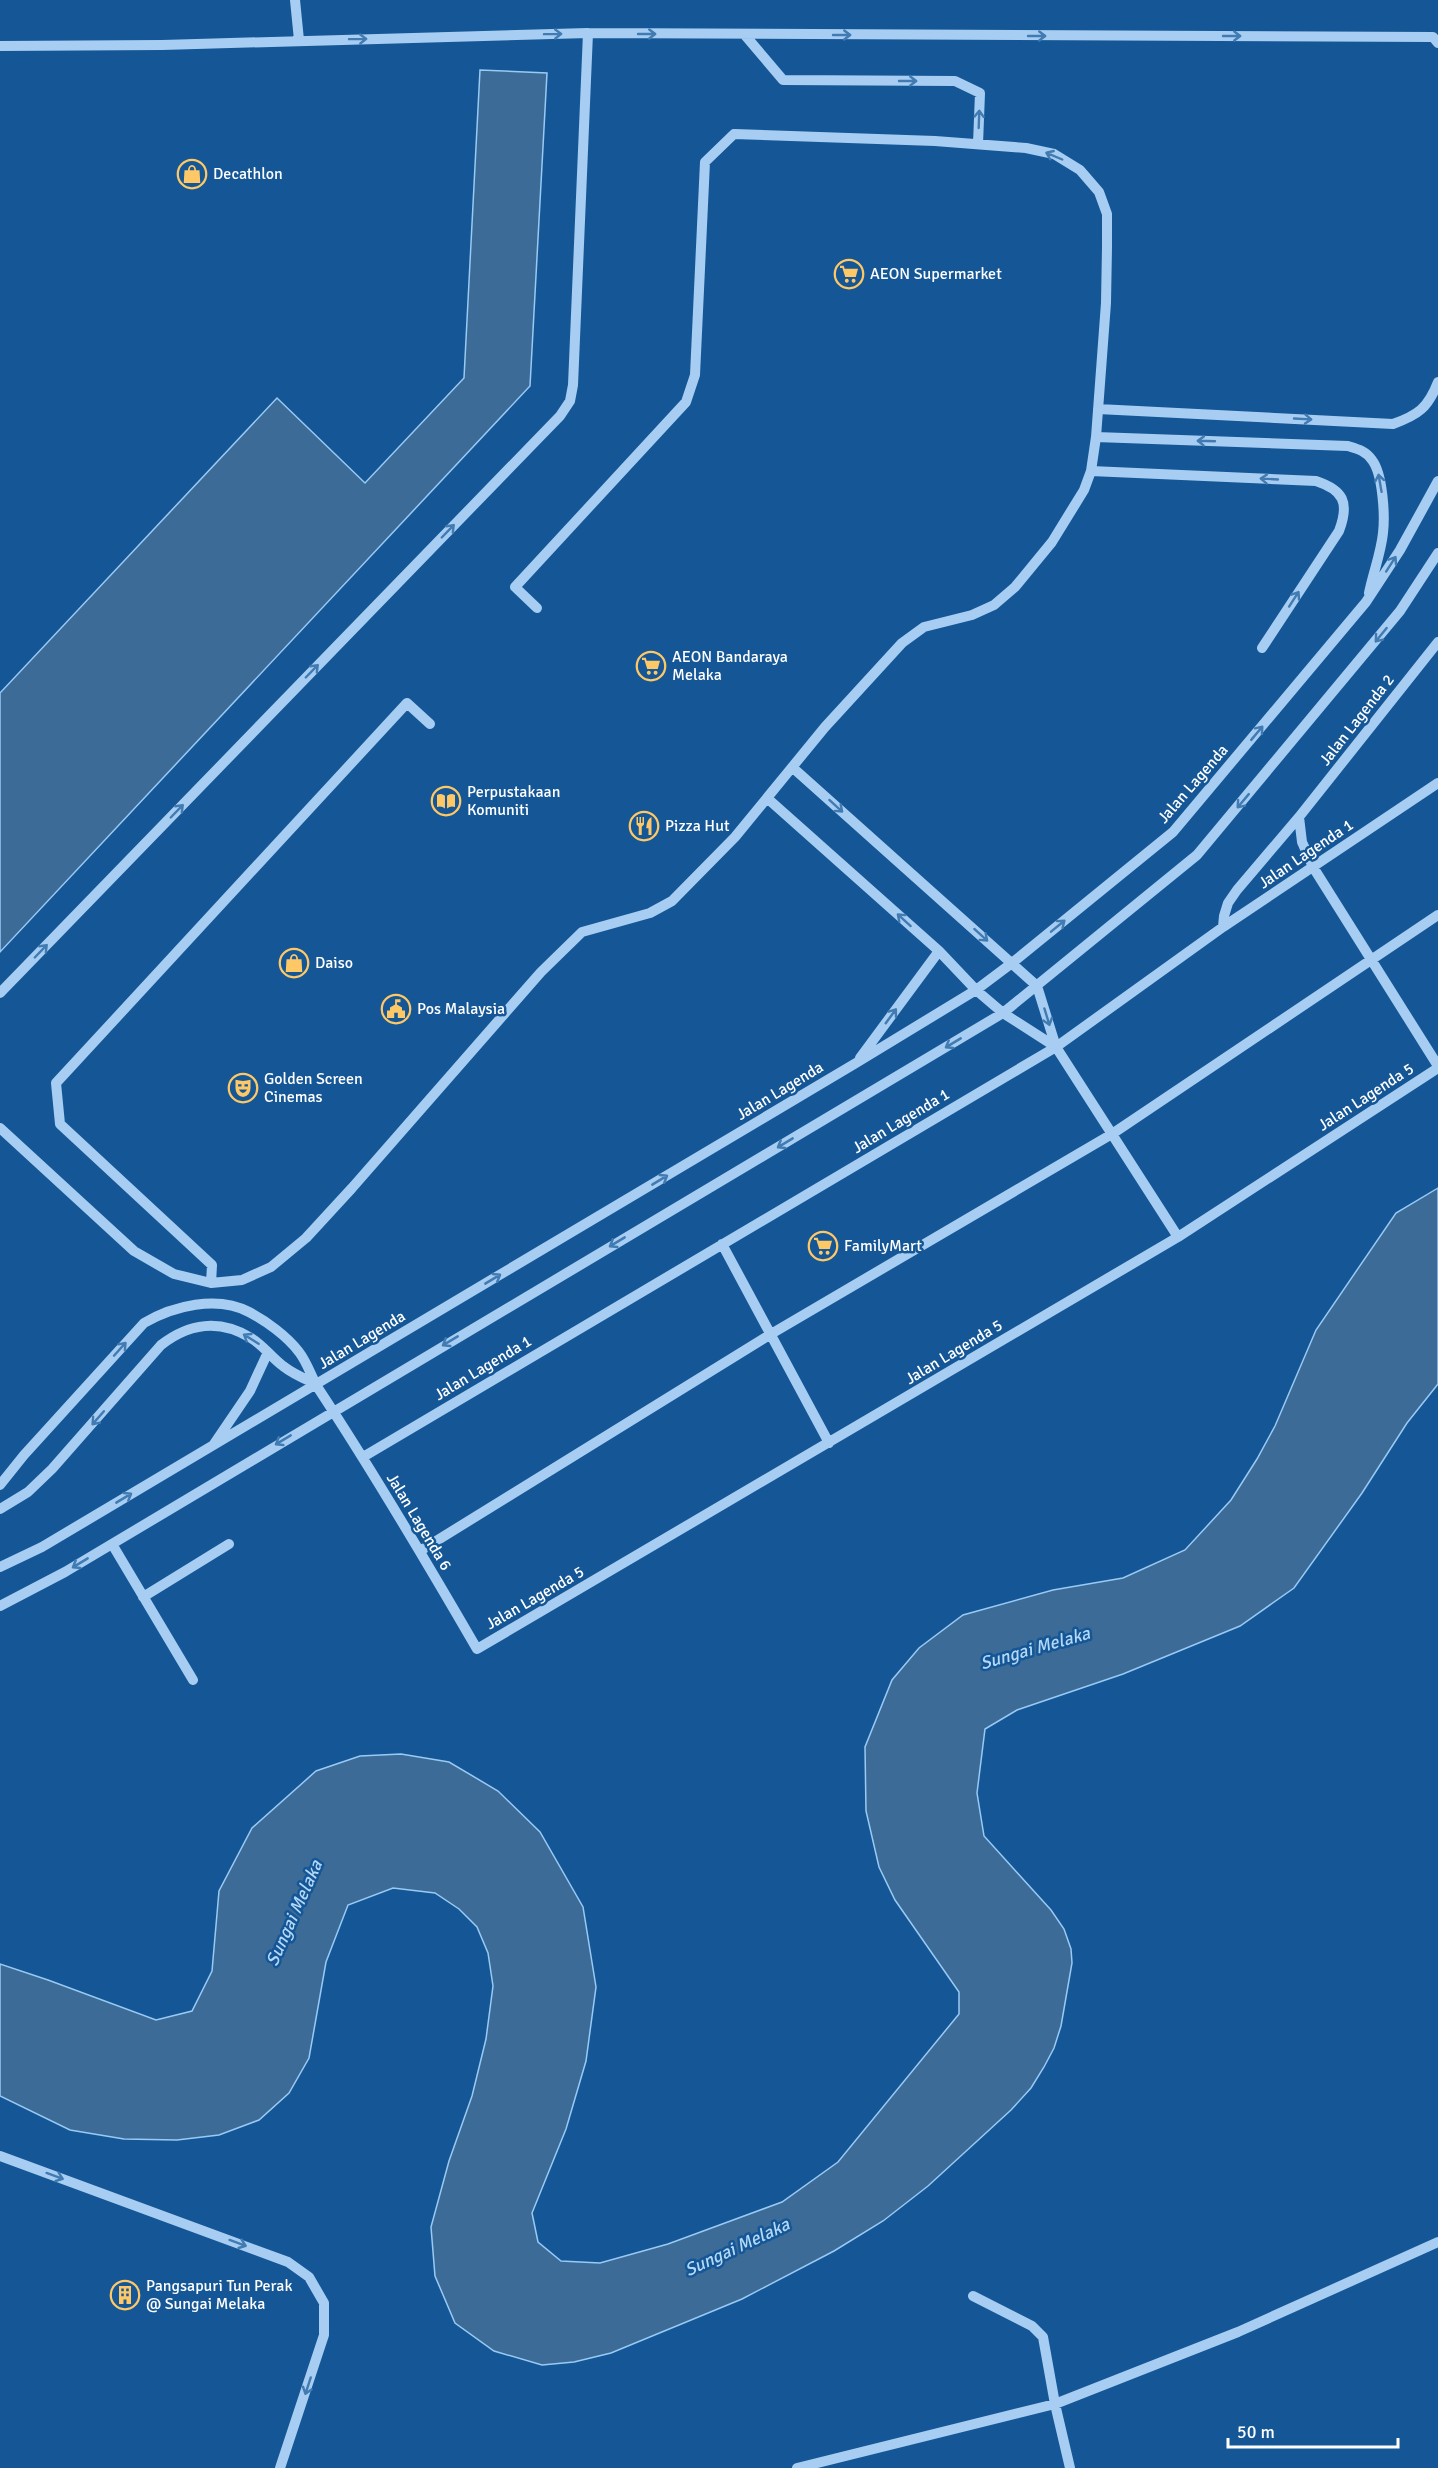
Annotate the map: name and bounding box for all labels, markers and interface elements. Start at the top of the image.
one-way arrow [542,28,562,40]
one-way arrow [636,28,656,40]
one-way arrow [831,29,851,41]
one-way arrow [1026,30,1046,42]
one-way arrow [1221,30,1241,42]
one-way arrow [347,33,367,44]
one-way arrow [897,75,917,87]
one-way arrow [973,109,985,129]
one-way arrow [1046,150,1064,161]
shop icon: Decathlon [176,158,208,190]
place label: Decathlon [213,164,283,184]
supermarket icon: AEON Supermarket [833,258,865,290]
place label: AEON Supermarket [870,264,1002,284]
one-way arrow [1293,414,1313,425]
one-way arrow [1197,435,1217,447]
one-way arrow [1260,473,1280,484]
one-way arrow [1374,473,1385,493]
one-way arrow [441,524,455,539]
one-way arrow [1385,555,1398,572]
one-way arrow [1288,592,1300,608]
one-way arrow [1375,627,1388,643]
place label: AEON Bandaraya Melaka [672,647,788,685]
supermarket icon: AEON Bandaraya Melaka [635,650,667,682]
one-way arrow [305,663,320,678]
street label: Jalan Lagenda 2 [1315,670,1399,770]
one-way arrow [1250,726,1264,741]
street label: Jalan Lagenda [1153,740,1233,828]
place label: Perpustakaan Komuniti [467,782,560,820]
library icon: Perpustakaan Komuniti [430,785,462,817]
one-way arrow [1236,793,1249,809]
one-way arrow [828,799,843,813]
one-way arrow [169,803,184,818]
restaurant icon: Pizza Hut [628,810,660,842]
street label: Jalan Lagenda 1 [1255,815,1357,893]
place label: Pizza Hut [665,816,730,836]
one-way arrow [897,913,912,927]
one-way arrow [1050,920,1066,933]
one-way arrow [973,928,988,942]
one-way arrow [33,943,48,958]
shop icon: Daiso [278,947,310,979]
place label: Daiso [315,953,353,973]
public building icon: Pos Malaysia [380,993,412,1025]
place label: Pos Malaysia [417,999,505,1019]
one-way arrow [1042,1007,1053,1026]
one-way arrow [885,1008,897,1024]
one-way arrow [945,1038,962,1050]
street label: Jalan Lagenda [733,1057,827,1125]
street label: Jalan Lagenda 5 [1314,1059,1418,1135]
place label: Golden Screen Cinemas [264,1069,363,1107]
theatre icon: Golden Screen Cinemas [227,1072,259,1104]
street label: Jalan Lagenda 1 [849,1084,953,1158]
one-way arrow [777,1137,794,1149]
one-way arrow [651,1173,668,1185]
supermarket icon: FamilyMart [807,1230,839,1262]
one-way arrow [609,1236,626,1248]
place label: FamilyMart [844,1236,922,1256]
one-way arrow [484,1273,501,1285]
street label: Jalan Lagenda [315,1306,409,1374]
street label: Jalan Lagenda 5 [902,1315,1006,1389]
street label: Jalan Lagenda 1 [431,1331,535,1405]
one-way arrow [243,1333,260,1345]
one-way arrow [442,1336,459,1348]
one-way arrow [113,1342,127,1357]
one-way arrow [91,1410,105,1425]
one-way arrow [275,1435,292,1447]
street label: Jalan Lagenda 6 [382,1470,456,1574]
one-way arrow [116,1492,133,1504]
one-way arrow [72,1557,89,1569]
street label: Jalan Lagenda 5 [482,1562,588,1634]
water label: Sungai Melaka [978,1622,1093,1674]
water label: Sungai Melaka [261,1856,327,1969]
one-way arrow [45,2171,64,2182]
water label: Sungai Melaka [681,2213,794,2281]
one-way arrow [228,2238,247,2249]
place label: Pangsapuri Tun Perak @ Sungai Melaka [146,2276,292,2314]
building icon: Pangsapuri Tun Perak @ Sungai Melaka [109,2279,141,2311]
one-way arrow [302,2376,313,2395]
scale bar [1228,2411,1398,2449]
text: 50 m [1237,2421,1275,2443]

